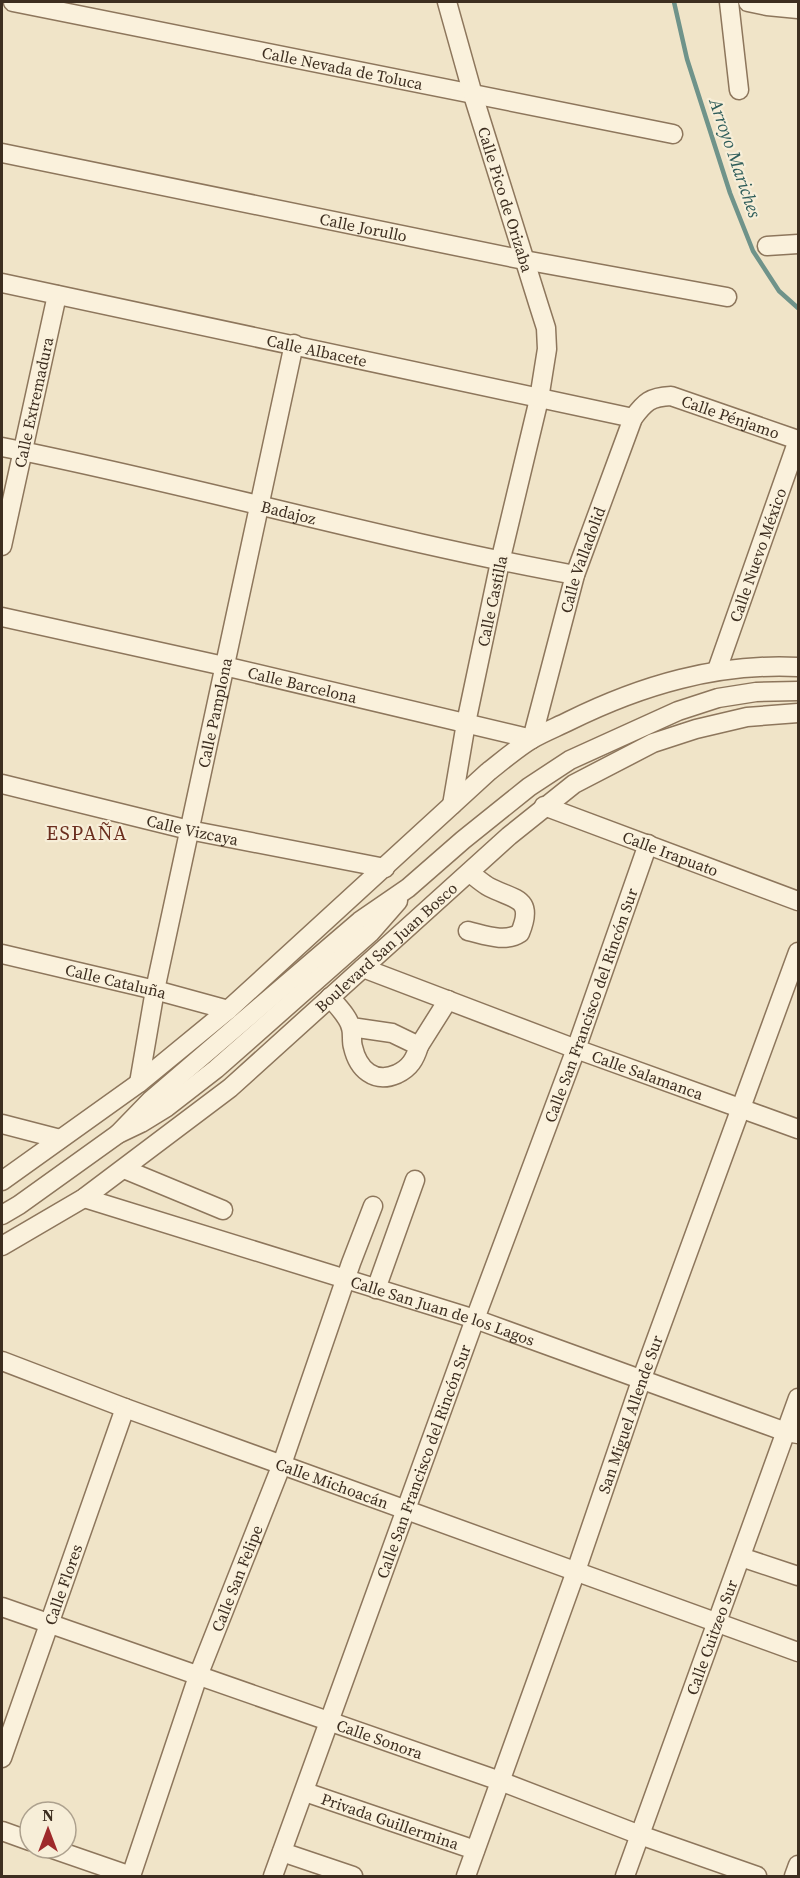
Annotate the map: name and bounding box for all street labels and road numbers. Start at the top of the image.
street label: Calle Nevada de Toluca [260,41,426,95]
street label: Calle Pico de Orizaba [473,124,539,276]
street label: Calle Jorullo [318,207,409,247]
street label: Calle Albacete [265,329,369,372]
street label: Calle Extremadura [8,334,59,470]
street label: Calle Pénjamo [679,389,783,444]
street label: Calle Nuevo México [724,485,791,625]
street label: Badajoz [259,495,318,529]
street label: Calle Valladolid [555,504,610,615]
street label: Calle Castilla [472,553,513,648]
street label: Calle Pamplona [192,655,237,770]
street label: Calle Barcelona [246,661,360,708]
street label: Calle Vizcaya [144,809,241,851]
street label: Calle Irapuato [619,825,722,881]
street label: Boulevard San Juan Bosco [310,877,462,1017]
street label: Calle San Francisco del Rincón Sur [539,885,643,1125]
street label: Calle Cataluña [63,958,170,1004]
street label: Calle Salamanca [589,1045,707,1105]
street label: Calle San Juan de los Lagos [348,1270,538,1351]
street label: San Miguel Allende Sur [592,1332,668,1496]
street label: Calle San Francisco del Rincón Sur [371,1341,476,1581]
street label: Calle Michoacán [273,1453,392,1514]
street label: Calle San Felipe [206,1522,268,1635]
street label: Calle Flores [39,1541,87,1628]
street label: Calle Cuitzeo Sur [680,1576,742,1698]
street label: Calle Sonora [334,1714,427,1764]
street label: Privada Guillermina [318,1787,463,1855]

